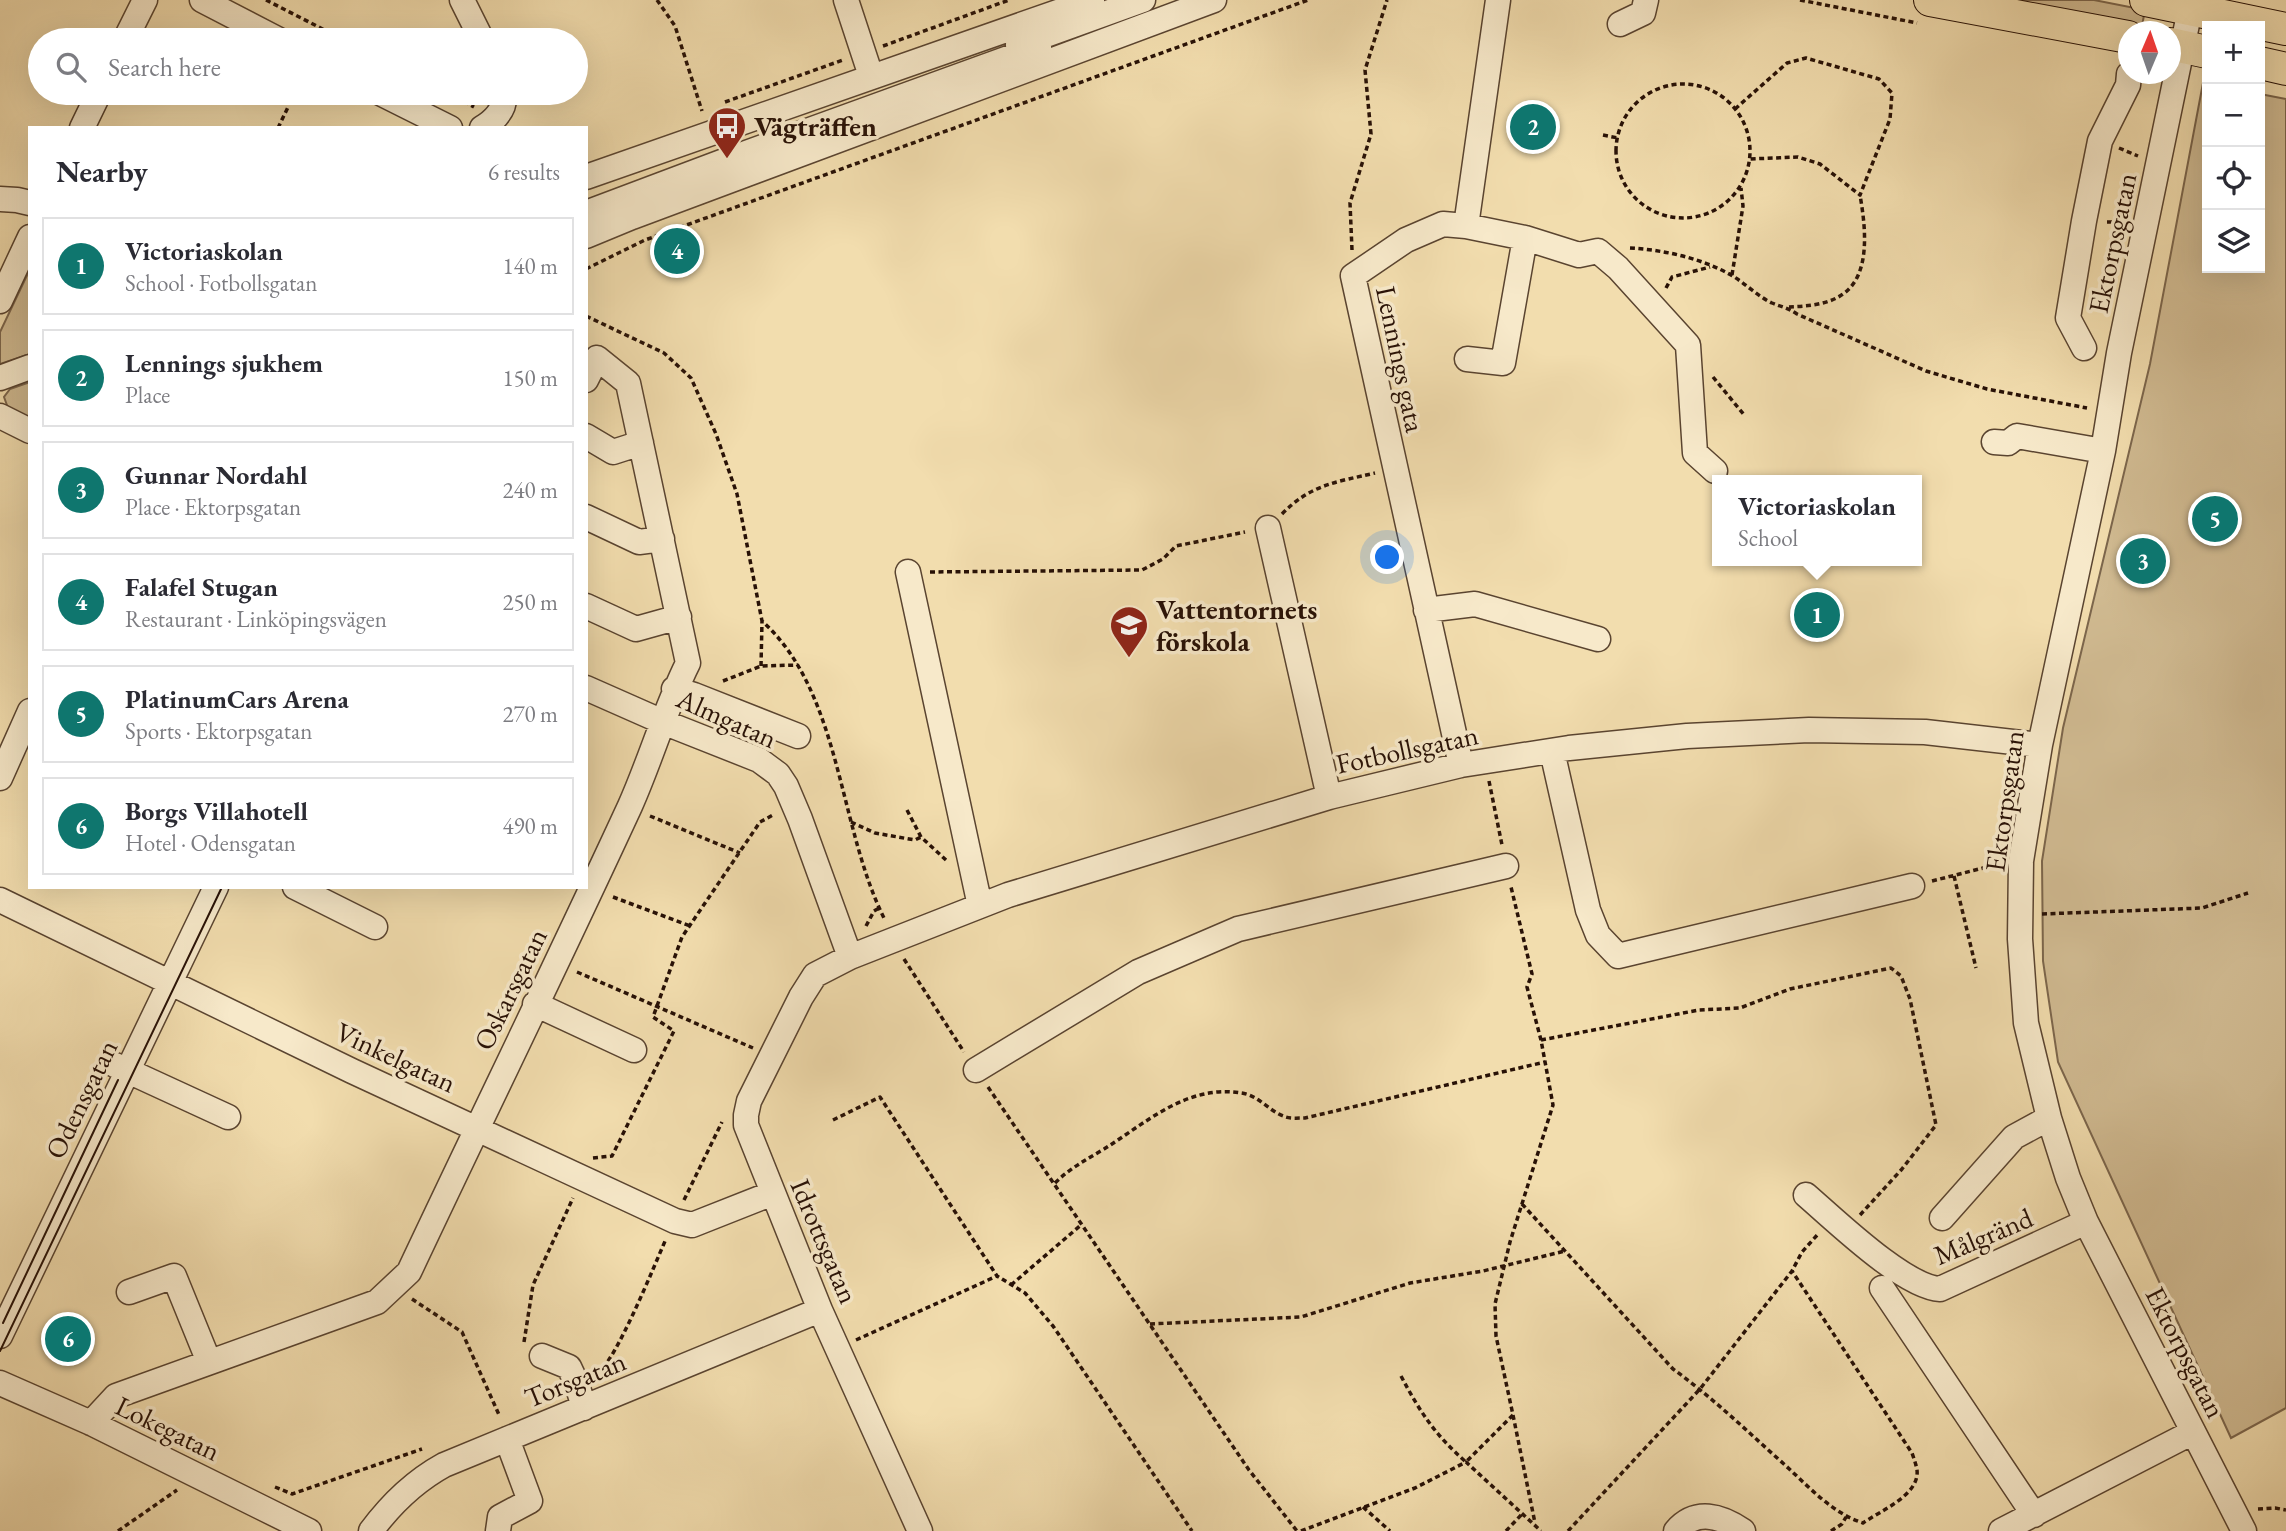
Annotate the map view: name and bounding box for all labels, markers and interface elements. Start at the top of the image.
north arrow [2118,21,2181,84]
map controls [2202,21,2265,273]
button: + [2202,21,2265,84]
search box [28,28,588,105]
icon: search [52,48,90,86]
text: Search here [108,50,221,84]
button: − [2202,84,2265,147]
pin: 2 [1510,101,1556,153]
bus stop icon: Vägträffen [706,105,748,160]
place label: Vägträffen [754,108,877,144]
button: locate [2202,147,2265,210]
text: Nearby [56,152,148,191]
text: 6 results [488,157,560,187]
street label: Ektorpsgatan [2080,169,2144,316]
button: layers [2202,210,2265,273]
pin: 4 [654,225,700,277]
text: Victoriaskolan [125,234,283,268]
text: 1 [75,251,87,281]
text: 140 m [502,251,558,281]
text: School · Fotbollsgatan [125,268,317,298]
street label: Lennings gata [1368,283,1434,436]
text: Lennings sjukhem [125,346,323,380]
text: 2 [75,363,87,393]
text: 150 m [502,363,558,393]
text: Place [125,380,170,410]
text: Gunnar Nordahl [125,458,307,492]
text: 3 [75,475,87,505]
text: 240 m [502,475,558,505]
popup [1712,475,1922,566]
text: Victoriaskolan [1738,489,1896,523]
text: Place · Ektorpsgatan [125,492,301,522]
pin: 5 [2192,493,2238,545]
text: School [1738,523,1798,553]
pin: 3 [2120,535,2166,587]
your location [1370,540,1404,574]
text: Falafel Stugan [125,570,278,604]
text: 4 [75,587,87,617]
text: 250 m [502,587,558,617]
pin: 1 [1794,589,1840,641]
place label: Vattentornets förskola [1156,591,1317,659]
text: Restaurant · Linköpingsvägen [125,604,387,634]
school or university icon: Vattentornets förskola [1108,604,1150,659]
street label: Almgatan [670,680,783,756]
text: PlatinumCars Arena [125,682,349,716]
text: 5 [75,699,87,729]
text: 270 m [502,699,558,729]
text: Sports · Ektorpsgatan [125,716,312,746]
street label: Fotbollsgatan [1333,716,1482,782]
street label: Ektorpsgatan [1976,728,2032,874]
text: Borgs Villahotell [125,794,308,828]
text: 6 [75,811,87,841]
text: 490 m [502,811,558,841]
text: Hotel · Odensgatan [125,828,296,858]
street label: Oskarsgatan [465,922,555,1056]
street label: Vinkelgatan [330,1013,462,1101]
street label: Odensgatan [37,1033,125,1165]
street label: Idrottsgatan [783,1173,867,1309]
street label: Målgränd [1928,1199,2039,1273]
street label: Ektorpsgatan [2138,1280,2235,1424]
pin: 6 [45,1313,91,1365]
street label: Torsgatan [519,1342,631,1416]
street label: Lokegatan [110,1387,226,1469]

